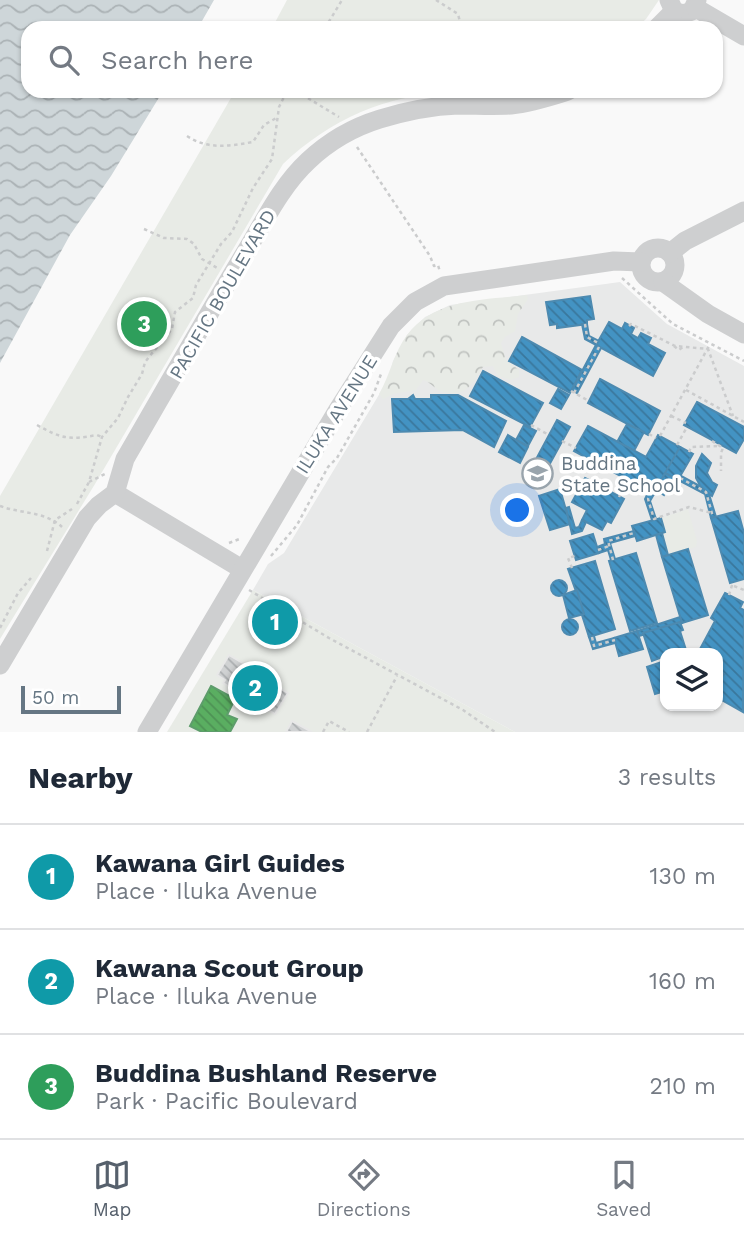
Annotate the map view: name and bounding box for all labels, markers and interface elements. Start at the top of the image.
search box [21,21,723,98]
icon: search [45,41,83,79]
text: Search here [101,45,253,75]
street label: PACIFIC BOULEVARD [165,205,280,383]
pin: 3 [121,298,167,350]
street label: ILUKA AVENUE [291,351,382,478]
place label: Buddina State School [561,452,680,497]
school or university icon: Buddina State School [521,457,555,491]
your location [500,493,534,527]
pin: 1 [252,596,298,648]
map controls [660,648,723,711]
button: layers [660,648,723,711]
pin: 2 [232,662,278,714]
scale bar [21,683,121,715]
text: 50 m [32,686,79,709]
text: Nearby [28,760,133,795]
text: 3 results [618,764,716,791]
text: Kawana Girl Guides [95,848,345,878]
text: 1 [46,863,56,890]
text: 130 m [650,863,716,890]
text: Place · Iluka Avenue [95,878,318,905]
text: Kawana Scout Group [95,953,364,983]
text: 2 [44,968,58,995]
text: 160 m [649,968,716,995]
text: Place · Iluka Avenue [95,983,318,1010]
text: Buddina Bushland Reserve [95,1058,437,1088]
text: 3 [44,1073,58,1100]
text: 210 m [650,1073,716,1100]
text: Park · Pacific Boulevard [95,1088,358,1115]
tab: Map [93,1156,131,1221]
tab: Directions [317,1156,411,1221]
tab: Saved [596,1156,651,1221]

